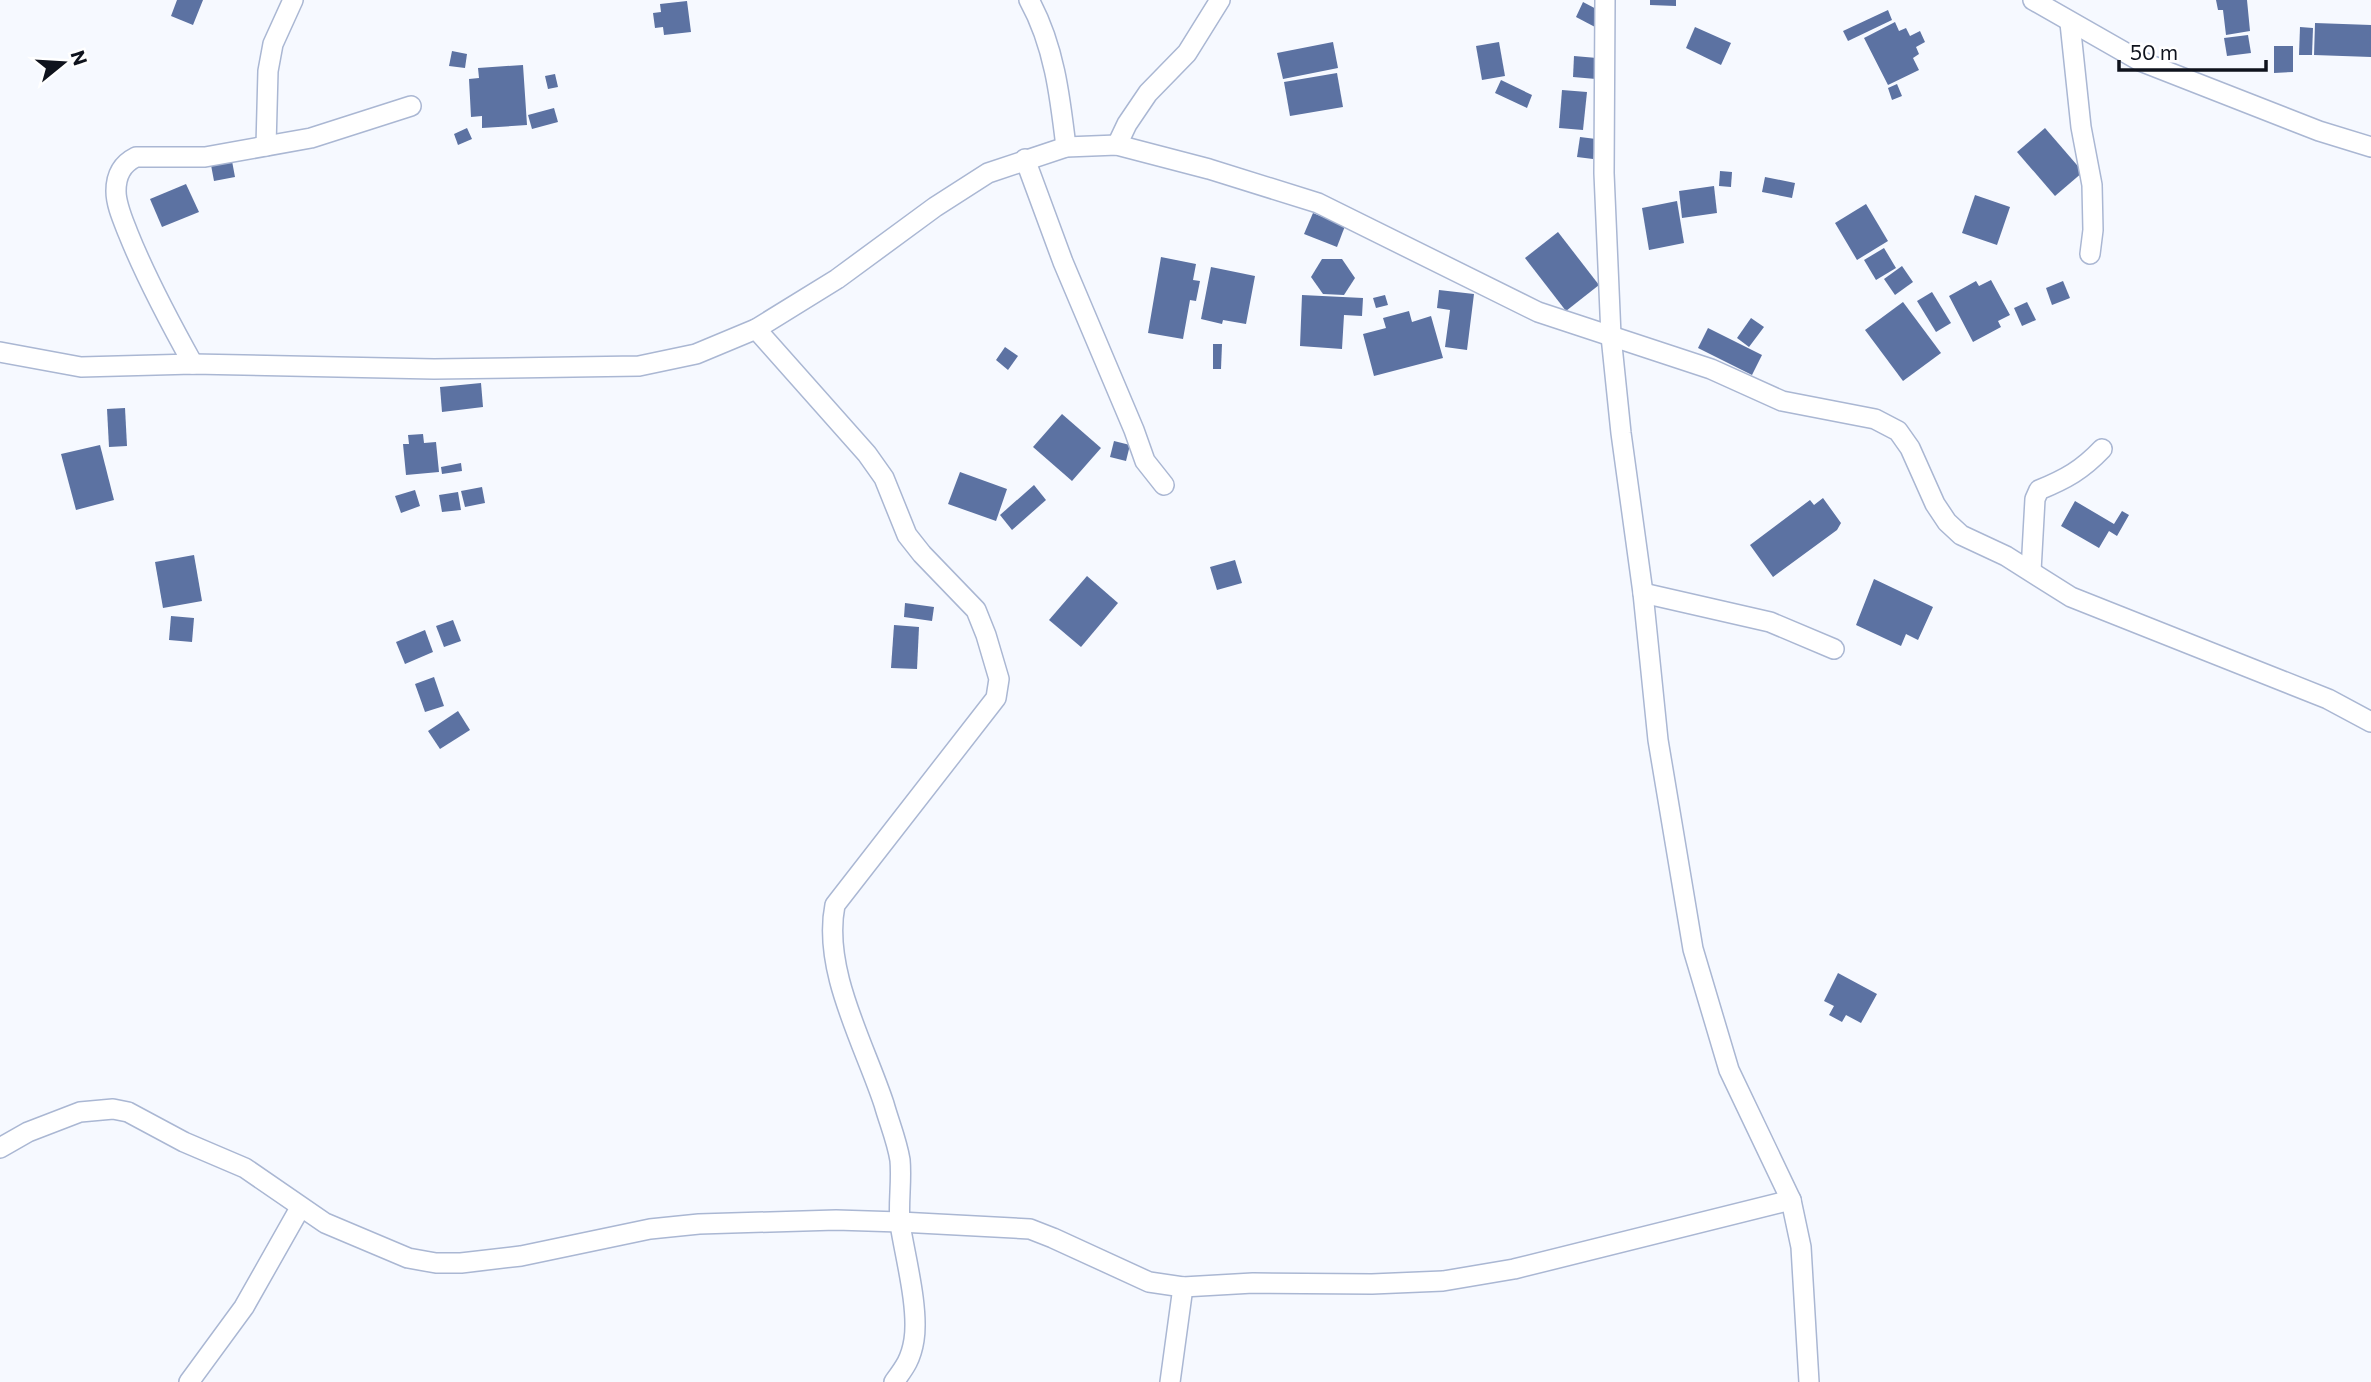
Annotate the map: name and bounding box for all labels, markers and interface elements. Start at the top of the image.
north arrow [28,28,98,98]
scale bar [2119,28,2266,72]
text: 50 m [2130,39,2178,64]
text: N [67,47,93,68]

